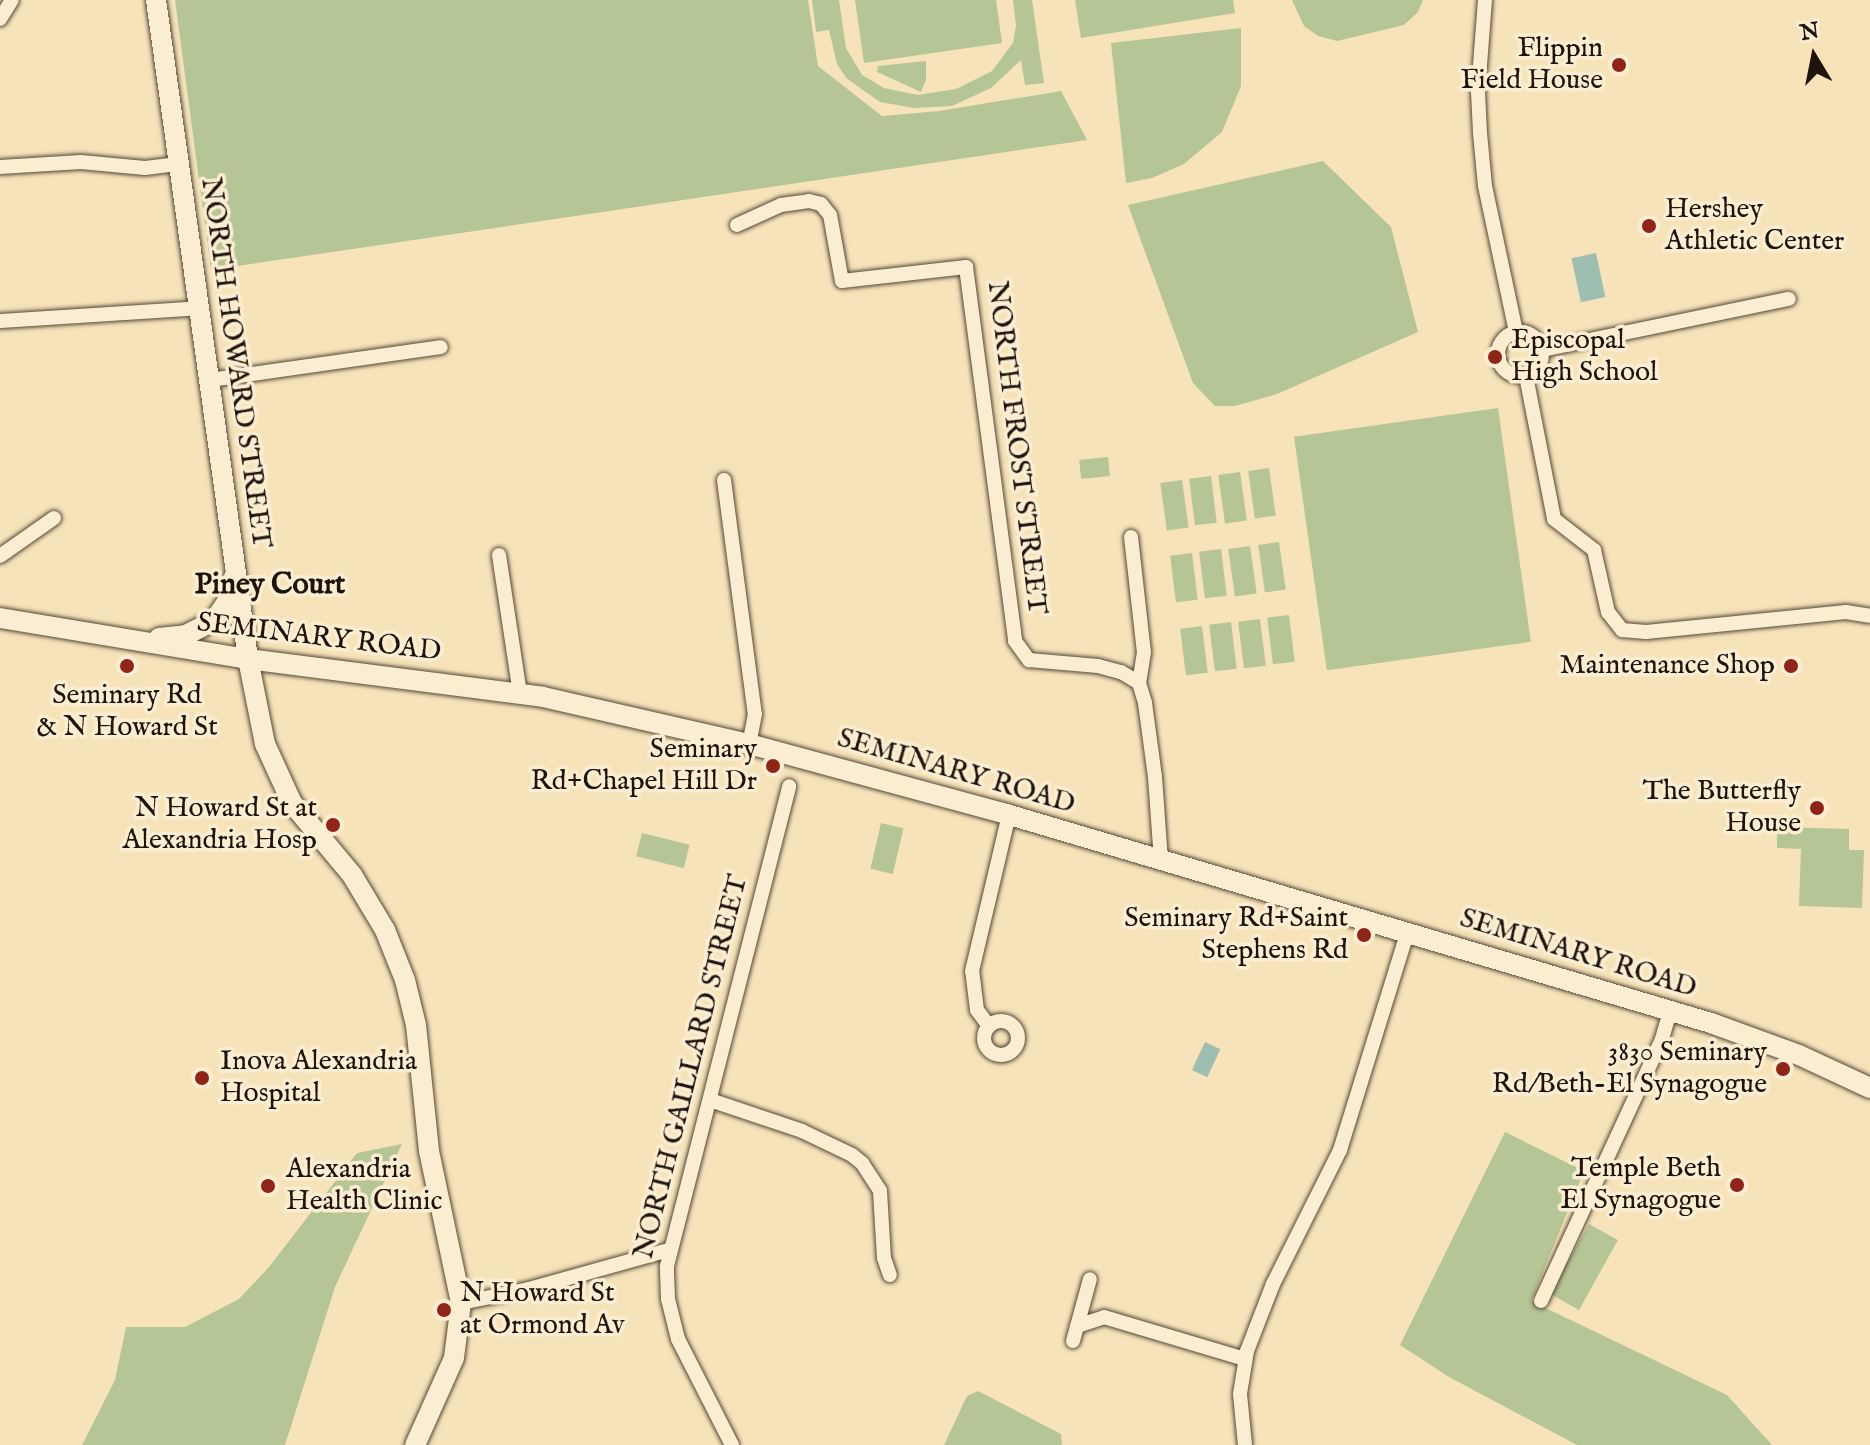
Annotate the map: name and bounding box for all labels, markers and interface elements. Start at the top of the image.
north arrow [1774,16,1854,96]
text: N [1798,17,1822,48]
place label: Flippin Field House [1461,32,1603,98]
marker: Flippin Field House [1610,56,1628,74]
street label: NORTH HOWARD STREET [192,176,278,550]
place label: Hershey Athletic Center [1665,193,1844,259]
marker: Hershey Athletic Center [1640,217,1658,235]
street label: NORTH FROST STREET [979,279,1053,617]
place label: Episcopal High School [1511,324,1658,390]
marker: Episcopal High School [1486,348,1504,366]
district label: Piney Court [195,567,345,603]
street label: SEMINARY ROAD [195,606,443,670]
place label: Maintenance Shop [1559,649,1775,683]
marker: Seminary Rd & N Howard St [118,657,136,675]
marker: Maintenance Shop [1782,657,1800,675]
place label: Seminary Rd & N Howard St [36,679,218,745]
street label: SEMINARY ROAD [833,722,1079,822]
place label: Seminary Rd+Chapel Hill Dr [531,733,757,799]
marker: Seminary Rd+Chapel Hill Dr [764,757,782,775]
place label: The Butterfly House [1642,775,1801,841]
place label: N Howard St at Alexandria Hosp [122,792,317,858]
marker: The Butterfly House [1808,799,1826,817]
marker: N Howard St at Alexandria Hosp [324,816,342,834]
street label: NORTH GAILLARD STREET [628,871,756,1263]
place label: Seminary Rd+Saint Stephens Rd [1124,902,1348,968]
street label: SEMINARY ROAD [1456,902,1700,1006]
marker: Seminary Rd+Saint Stephens Rd [1355,926,1373,944]
place label: 3830 Seminary Rd/Beth-El Synagogue [1492,1036,1767,1102]
place label: Inova Alexandria Hospital [220,1045,417,1111]
marker: 3830 Seminary Rd/Beth-El Synagogue [1774,1060,1792,1078]
marker: Inova Alexandria Hospital [191,1067,213,1089]
place label: Temple Beth El Synagogue [1560,1152,1721,1218]
place label: Alexandria Health Clinic [286,1153,442,1219]
marker: Alexandria Health Clinic [257,1175,279,1197]
marker: Temple Beth El Synagogue [1728,1176,1746,1194]
place label: N Howard St at Ormond Av [460,1277,625,1343]
marker: N Howard St at Ormond Av [435,1301,453,1319]

